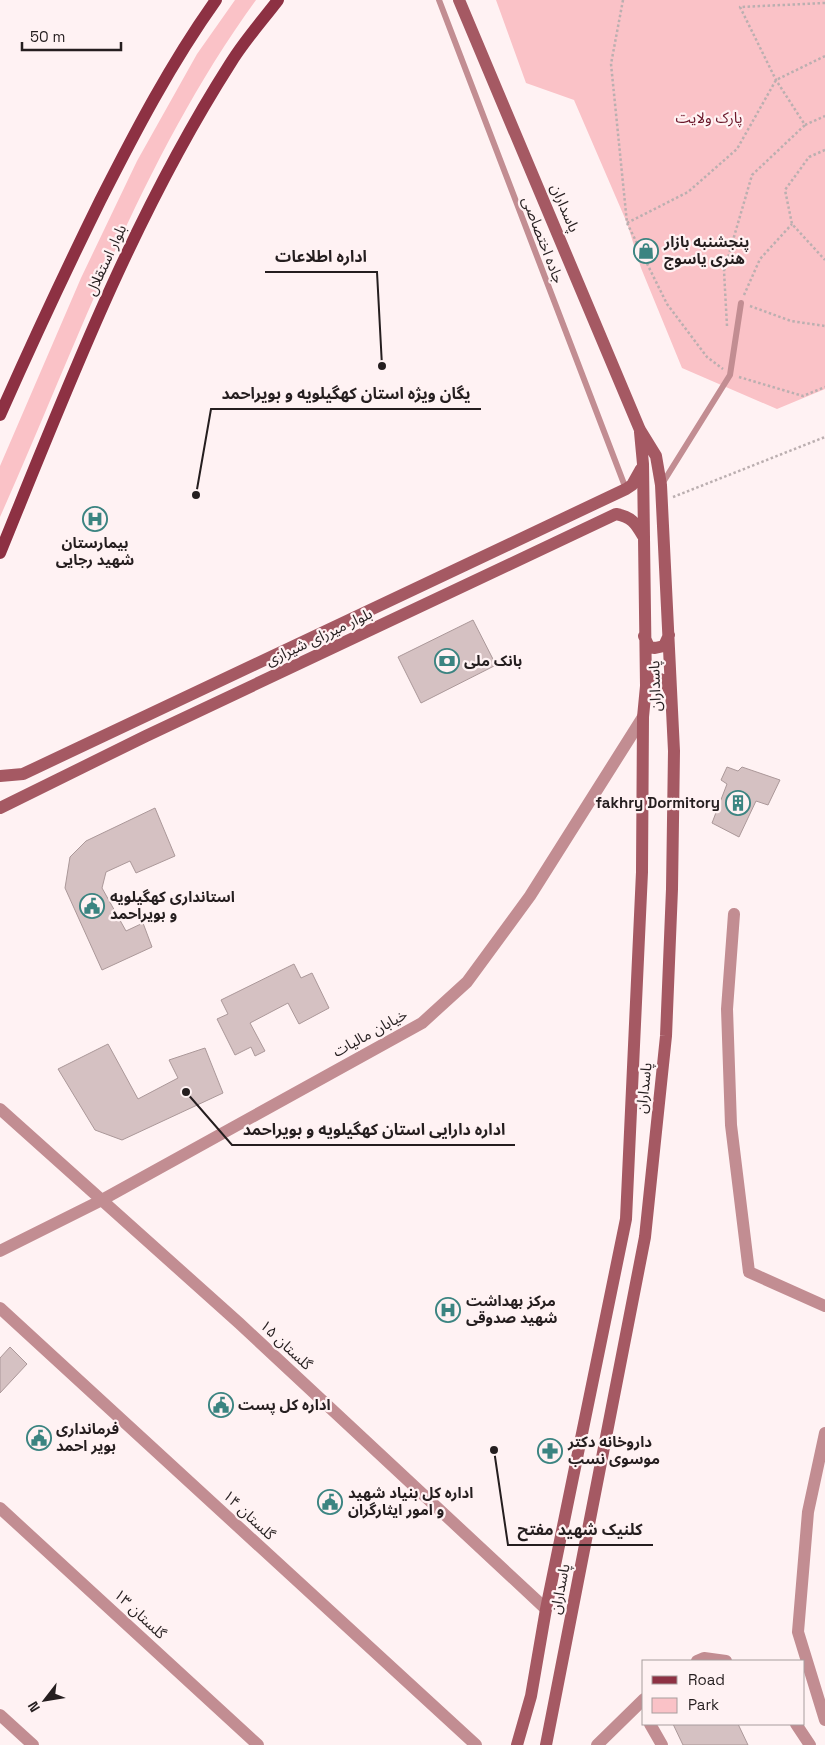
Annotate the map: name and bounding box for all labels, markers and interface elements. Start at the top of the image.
scale bar [22,20,121,52]
text: 50 m [30,27,65,46]
park label: پارک ولایت [675,108,743,128]
street label: پاسداران [546,181,584,235]
street label: جاده اختصاصی [518,194,569,286]
street label: بلوار استقلال [81,221,130,298]
place label: پنجشنبه بازار هنری یاسوج [663,232,749,270]
shop icon: پنجشنبه بازار هنری یاسوج [633,238,659,264]
callout: اداره اطلاعات [265,241,377,272]
text: اداره اطلاعات [275,246,367,267]
callout: یگان ویژه استان کهگیلویه و بویراحمد [211,378,481,409]
text: یگان ویژه استان کهگیلویه و بویراحمد [221,383,471,404]
hospital icon: بیمارستان شهید رجایی [82,506,108,532]
place label: بیمارستان شهید رجایی [56,533,134,569]
street label: بلوار میرزای شیرازی [263,604,375,670]
bank icon: بانک ملی [434,648,460,674]
place label: بانک ملی [464,651,522,670]
street label: پاسداران [644,660,666,712]
building icon: fakhry Dormitory [725,790,751,816]
place label: fakhry Dormitory [595,793,720,812]
place label: استانداری کهگیلویه و بویراحمد [110,887,235,923]
public building icon: استانداری کهگیلویه و بویراحمد [79,893,105,919]
street label: خیابان مالیات [329,1004,411,1061]
street label: پاسداران [631,1062,657,1114]
callout: اداره دارایی استان کهگیلویه و بویراحمد [232,1114,515,1145]
text: اداره دارایی استان کهگیلویه و بویراحمد [243,1119,505,1140]
place label: مرکز بهداشت شهید صدوقی [466,1291,558,1327]
hospital icon: مرکز بهداشت شهید صدوقی [435,1297,461,1323]
street label: گلستان ۱۵ [256,1316,317,1374]
public building icon: اداره کل پست [208,1392,234,1418]
place label: اداره کل پست [238,1395,331,1415]
place label: فرمانداری بویر احمد [56,1419,119,1455]
public building icon: فرمانداری بویر احمد [26,1425,52,1451]
place label: داروخانه دكتر موسوی نسب [567,1432,660,1468]
pharmacy icon: داروخانه دكتر موسوی نسب [537,1438,563,1464]
place label: اداره کل بنیاد شهید و امور ایثارگران [348,1483,473,1519]
street label: گلستان ۱۴ [219,1486,280,1544]
public building icon: اداره کل بنیاد شهید و امور ایثارگران [317,1489,343,1515]
callout: کلنیک شهید مفتح [508,1514,653,1545]
text: کلنیک شهید مفتح [518,1519,643,1542]
street label: پاسداران [545,1562,575,1616]
street label: گلستان ۱۳ [110,1585,171,1643]
legend [642,1660,805,1725]
text: Road [688,1670,725,1689]
north arrow [20,1675,70,1725]
text: Park [688,1695,719,1714]
text: N [24,1698,44,1715]

